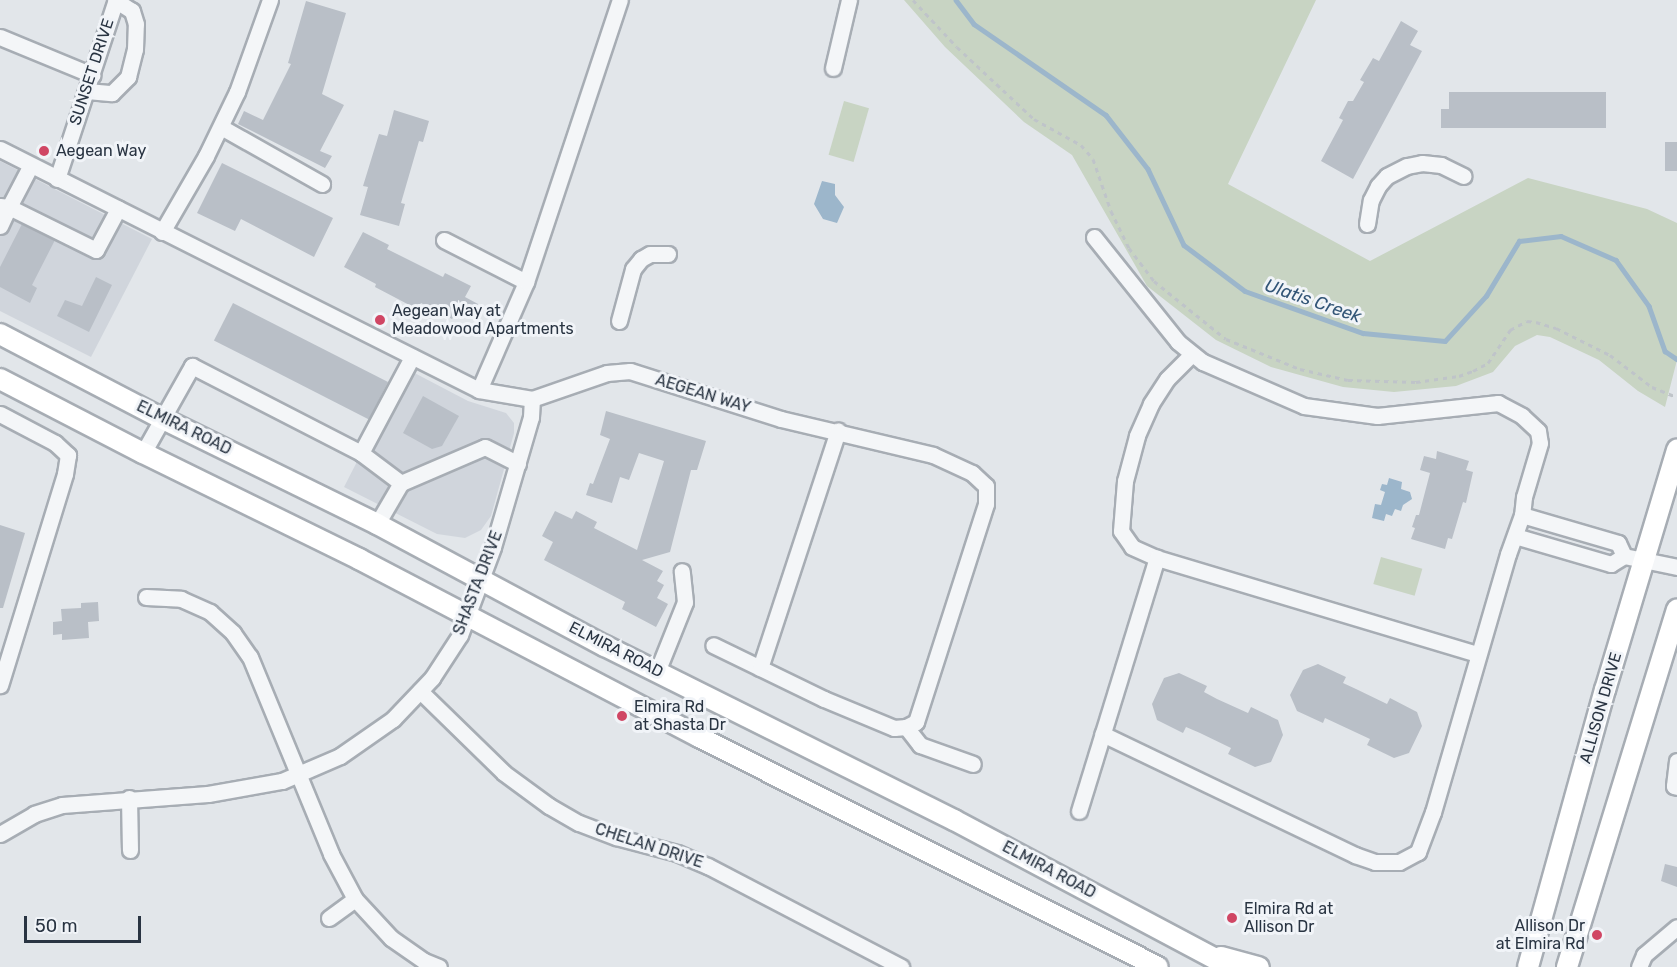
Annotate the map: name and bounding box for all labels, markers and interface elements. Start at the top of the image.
street label: SUNSET DRIVE [66,16,118,128]
place label: Aegean Way [56,141,146,161]
marker: Aegean Way [37,144,51,158]
water label: Ulatis Creek [1262,274,1364,328]
place label: Aegean Way at Meadowood Apartments [392,301,574,339]
marker: Aegean Way at Meadowood Apartments [373,313,387,327]
street label: AEGEAN WAY [653,370,753,418]
street label: ELMIRA ROAD [133,397,235,459]
street label: SHASTA DRIVE [449,528,507,638]
street label: ELMIRA ROAD [565,618,667,682]
street label: ALLISON DRIVE [1576,650,1626,766]
place label: Elmira Rd at Shasta Dr [634,697,726,735]
marker: Elmira Rd at Shasta Dr [615,709,629,723]
street label: CHELAN DRIVE [592,819,706,873]
street label: ELMIRA ROAD [999,837,1099,903]
place label: Elmira Rd at Allison Dr [1244,899,1333,937]
scale bar [27,904,144,942]
marker: Elmira Rd at Allison Dr [1225,911,1239,925]
text: 50 m [35,915,78,937]
place label: Allison Dr at Elmira Rd [1496,916,1585,954]
marker: Allison Dr at Elmira Rd [1590,928,1604,942]

